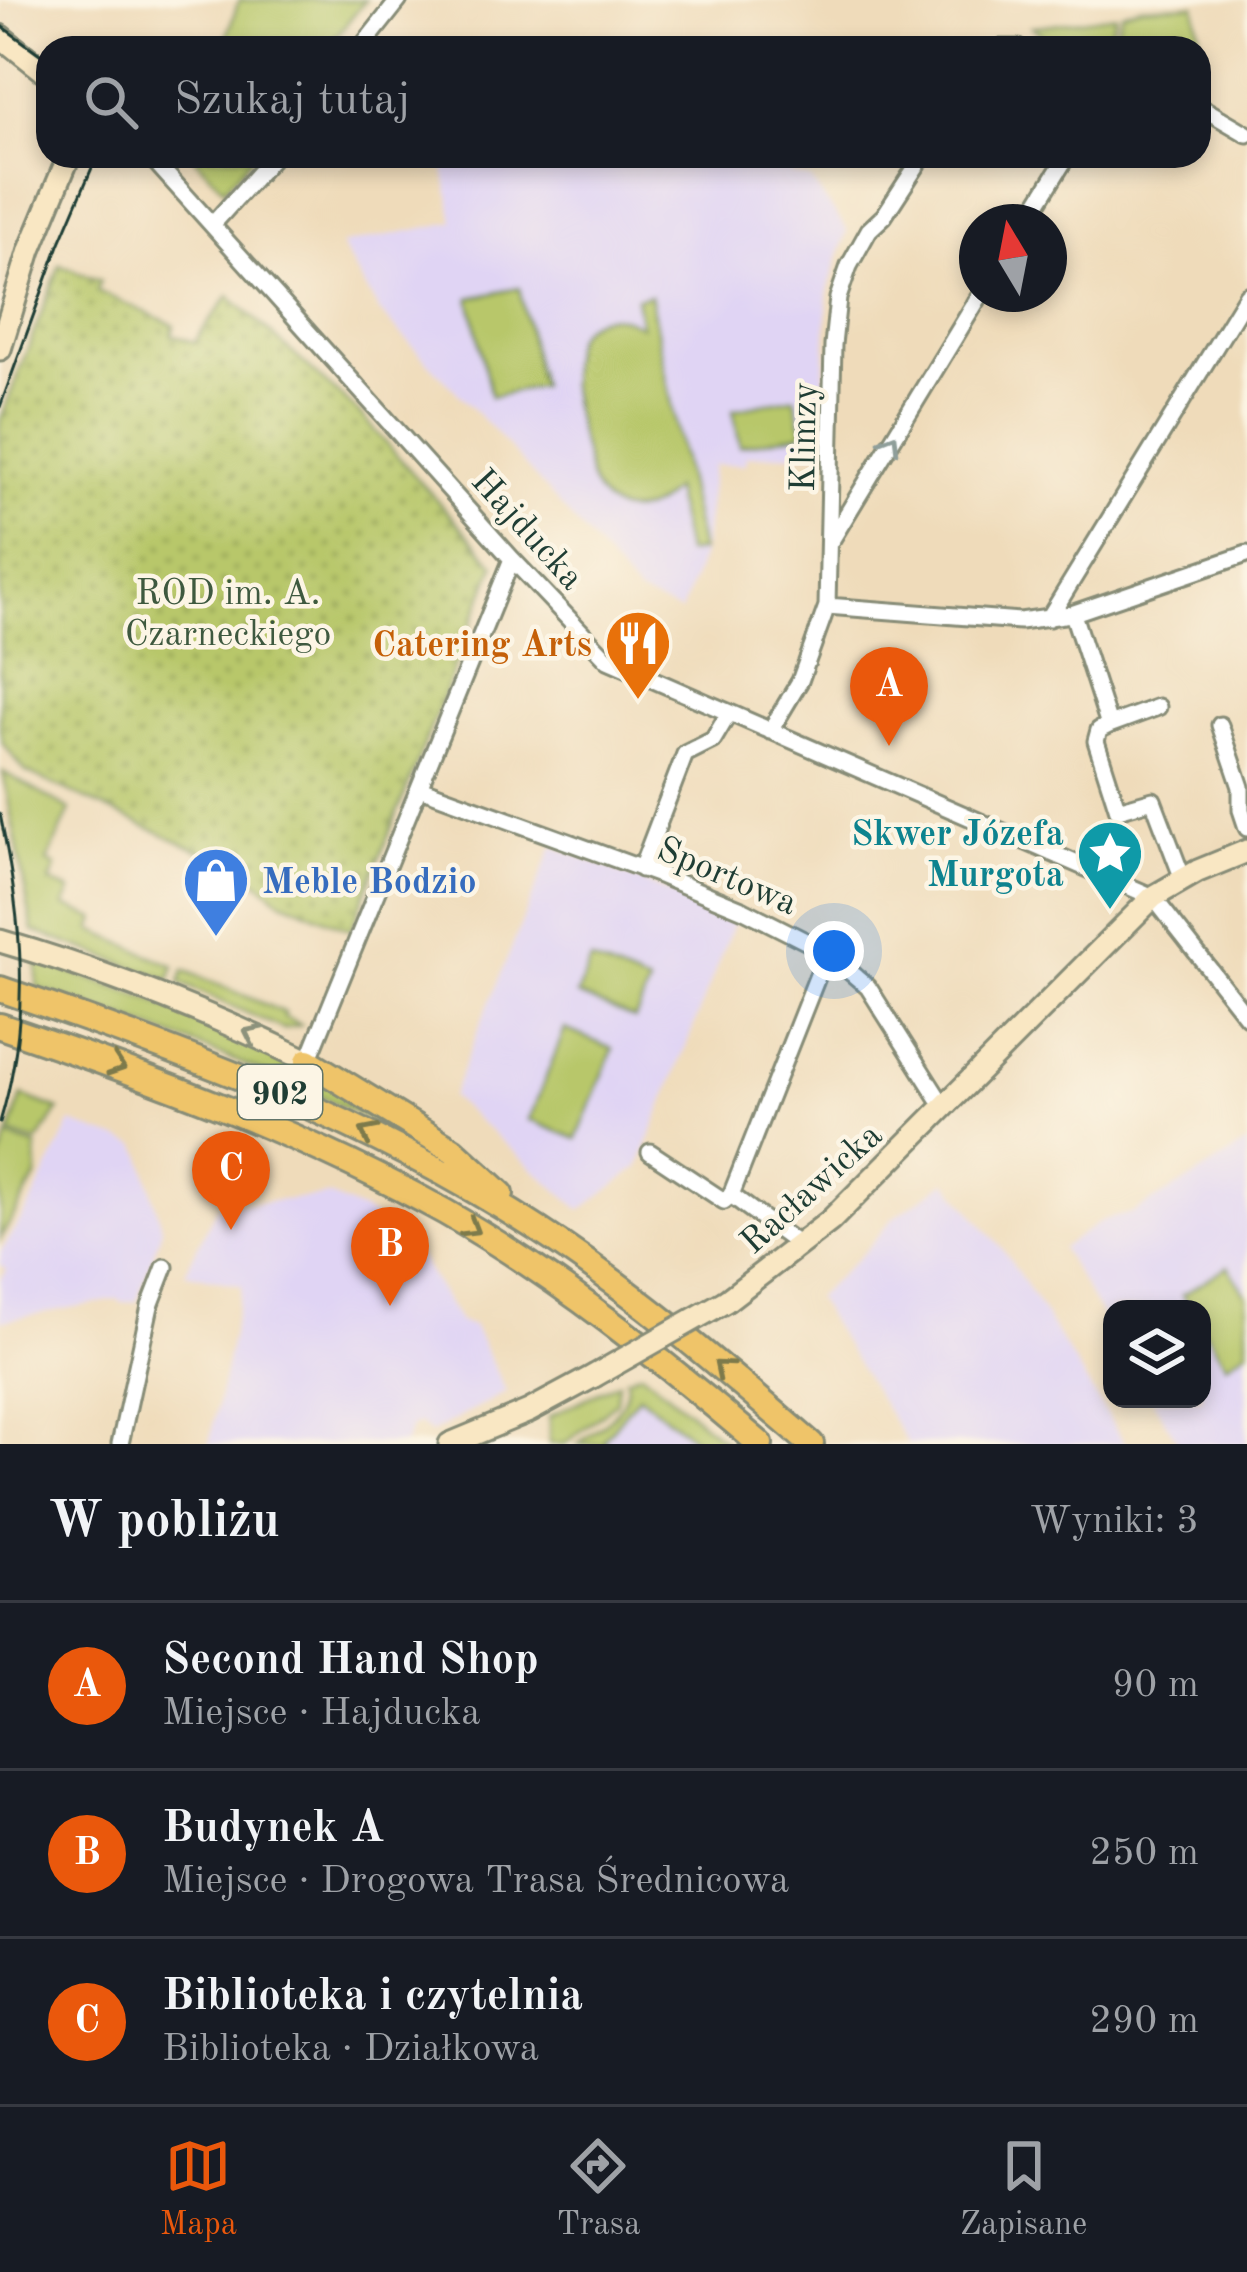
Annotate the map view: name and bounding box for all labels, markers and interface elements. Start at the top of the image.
search box [36,36,1211,168]
icon: search [78,69,144,135]
text: Szukaj tutaj [174,79,411,124]
north arrow [959,204,1067,312]
street label: Klimzy [787,382,825,492]
one-way arrow [877,433,899,455]
street label: Hajducka [463,464,589,598]
park label: ROD im. A. Czarneckiego [125,577,331,654]
restaurant icon: Catering Arts [603,608,673,702]
place label: Catering Arts [372,629,592,665]
pin: A [850,647,928,746]
place label: Skwer Józefa Murgota [851,818,1064,895]
place icon: Skwer Józefa Murgota [1075,818,1145,912]
street label: Sportowa [651,832,802,923]
shop icon: Meble Bodzio [181,845,251,939]
place label: Meble Bodzio [262,866,477,902]
your location [804,921,864,981]
one-way arrow [242,1025,264,1048]
one-way arrow [105,1052,126,1076]
road number: 902 [238,1065,322,1119]
street label: Racławicka [735,1118,890,1262]
one-way arrow [359,1124,380,1148]
pin: C [192,1131,270,1230]
pin: B [351,1207,429,1306]
one-way arrow [458,1214,480,1236]
map controls [1103,1300,1211,1408]
button: layers [1103,1300,1211,1408]
one-way arrow [714,1361,736,1383]
text: W pobliżu [48,1497,280,1548]
text: Wyniki: 3 [1030,1502,1199,1541]
text: Second Hand Shop [162,1639,539,1684]
text: A [72,1666,102,1705]
text: 90 m [1112,1666,1199,1705]
text: Miejsce · Hajducka [162,1694,480,1733]
text: Budynek A [162,1807,384,1852]
text: B [73,1834,101,1873]
text: 250 m [1089,1834,1199,1873]
text: Miejsce · Drogowa Trasa Średnicowa [162,1862,789,1901]
text: Biblioteka i czytelnia [162,1975,583,2020]
text: C [74,2002,100,2041]
text: 290 m [1089,2002,1199,2041]
text: Biblioteka · Działkowa [162,2030,539,2069]
tab: Mapa [160,2133,237,2246]
tab: Trasa [556,2133,640,2246]
tab: Zapisane [960,2133,1087,2246]

